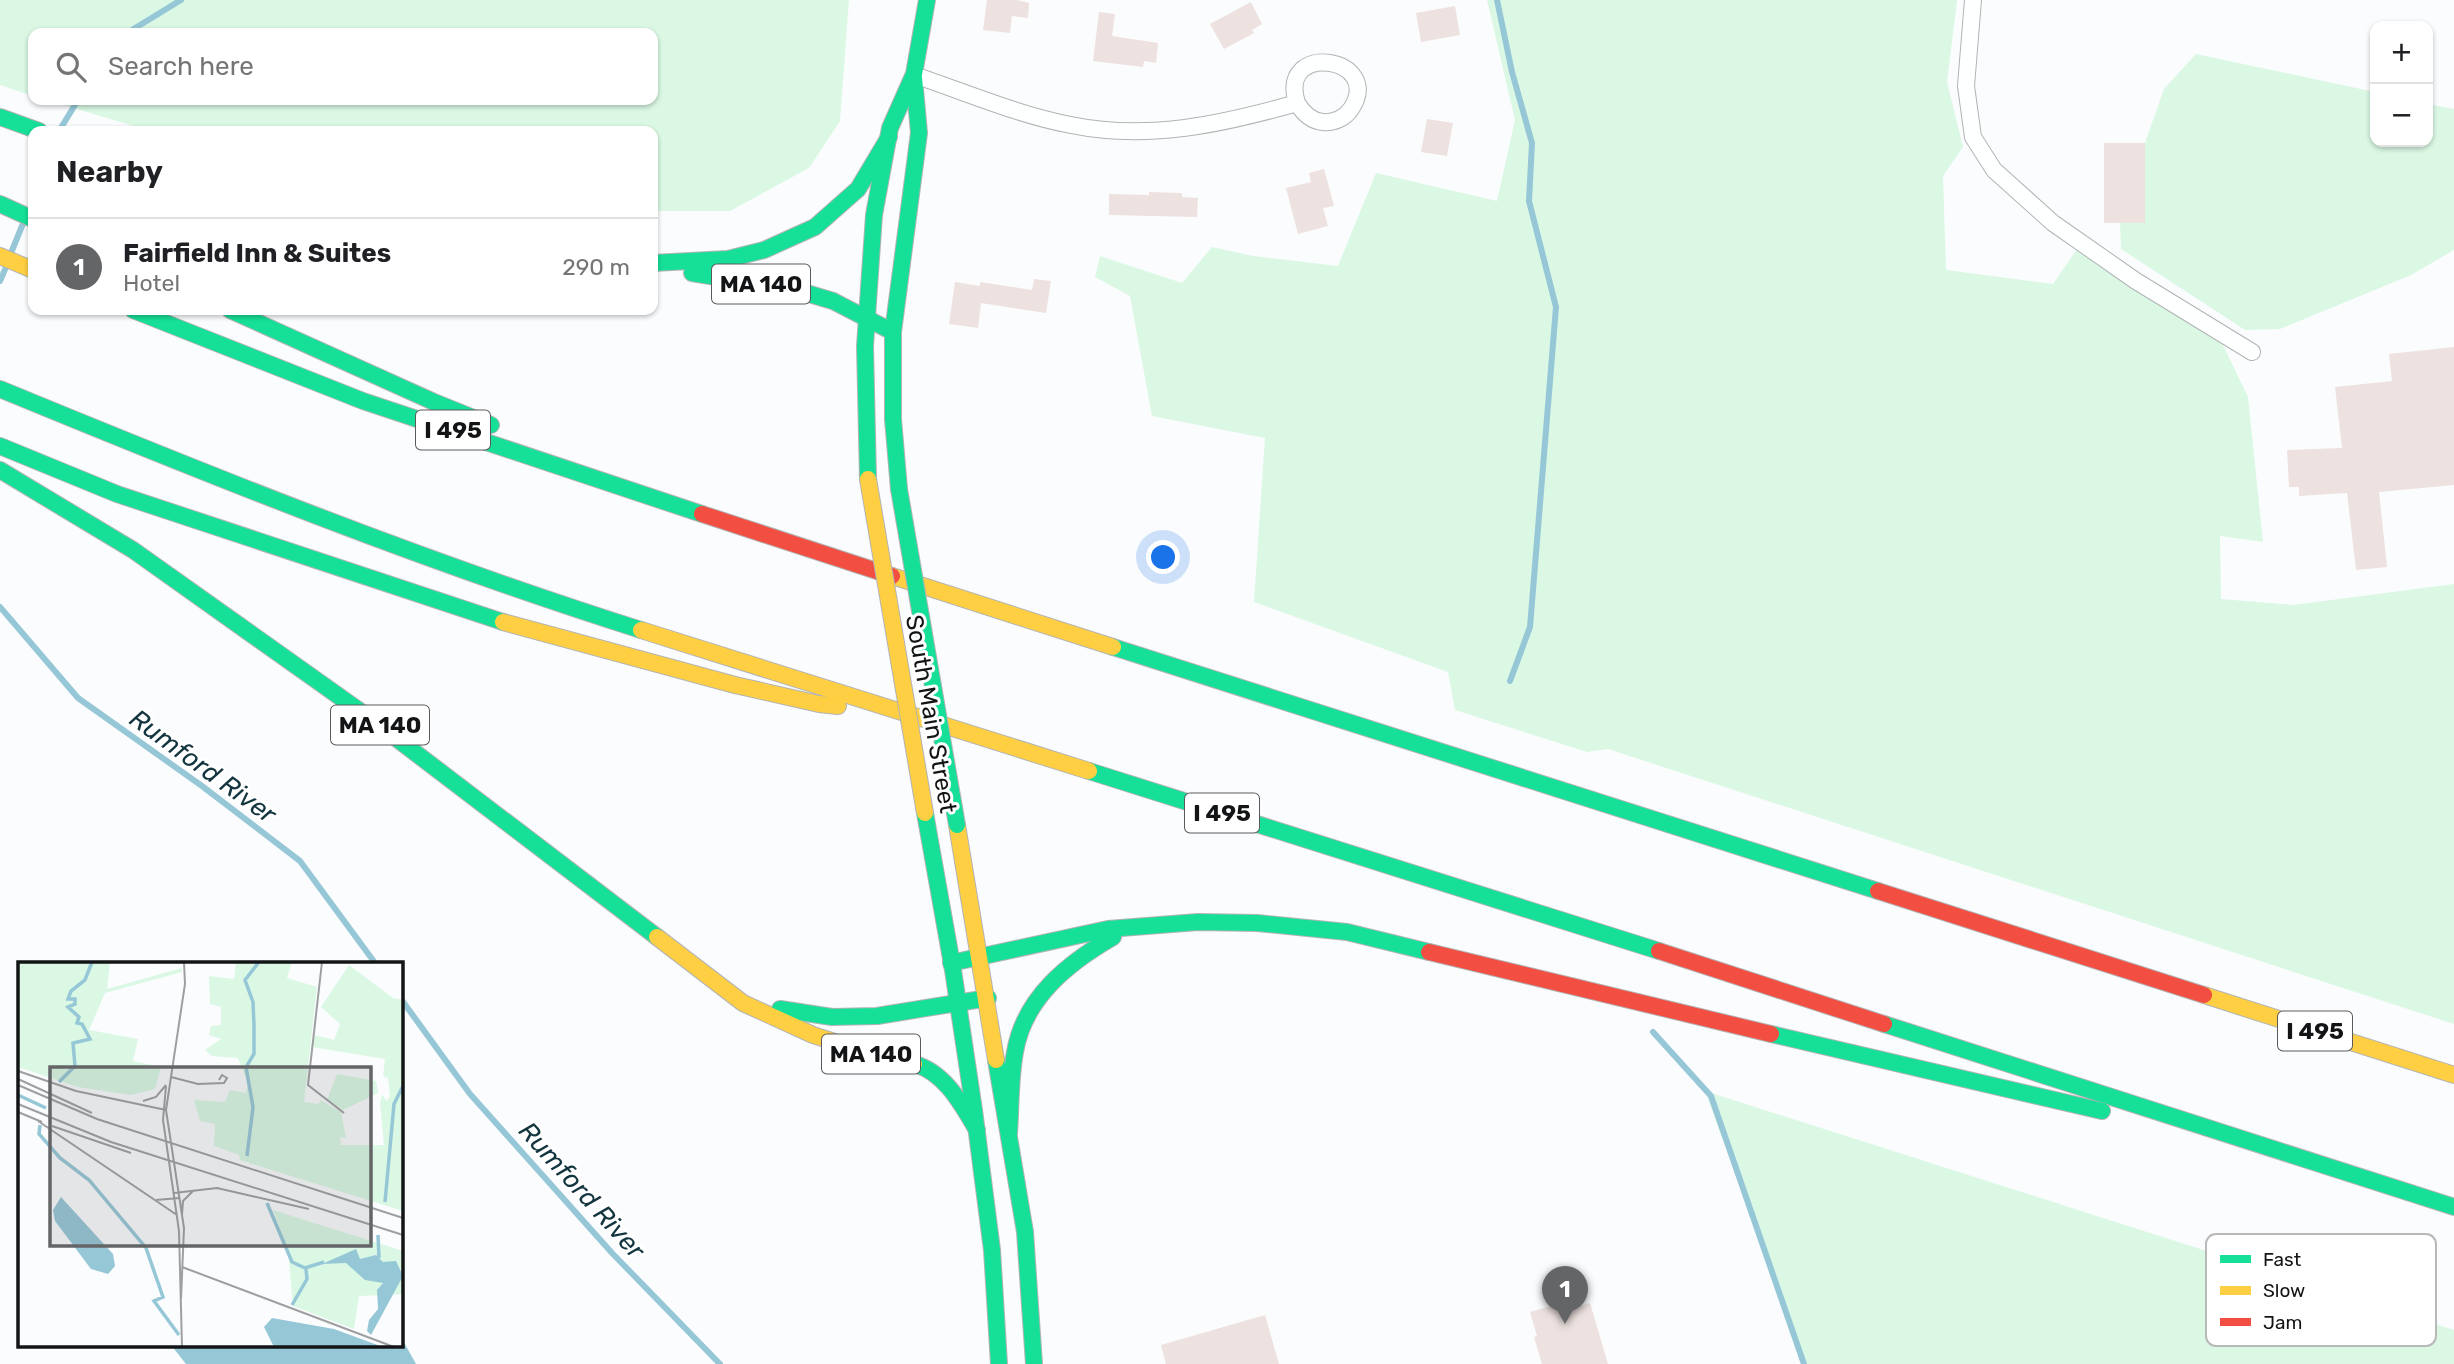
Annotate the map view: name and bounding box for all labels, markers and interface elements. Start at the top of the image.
map controls [2370,21,2433,147]
button: + [2370,21,2433,84]
search box [28,28,658,105]
icon: search [52,48,90,86]
text: Search here [108,51,254,82]
button: − [2370,84,2433,147]
text: Nearby [56,154,163,190]
text: Fairfield Inn & Suites [123,238,391,269]
text: 1 [73,253,85,281]
text: 290 m [562,253,630,281]
road number: MA 140 [712,264,810,304]
text: Hotel [123,269,180,297]
road number: I 495 [416,410,490,450]
your location [1146,540,1180,574]
street label: South Main Street [900,613,962,815]
water label: Rumford River [123,703,283,831]
road number: MA 140 [331,706,429,744]
road number: I 495 [1185,793,1259,832]
inset map [18,962,402,1346]
road number: I 495 [2278,1012,2352,1050]
road number: MA 140 [822,1035,920,1074]
water label: Rumford River [512,1115,652,1266]
legend [2206,1234,2436,1346]
text: Fast [2263,1248,2302,1271]
pin: 1 [1542,1266,1588,1324]
text: Slow [2263,1279,2305,1302]
text: Jam [2263,1311,2302,1334]

